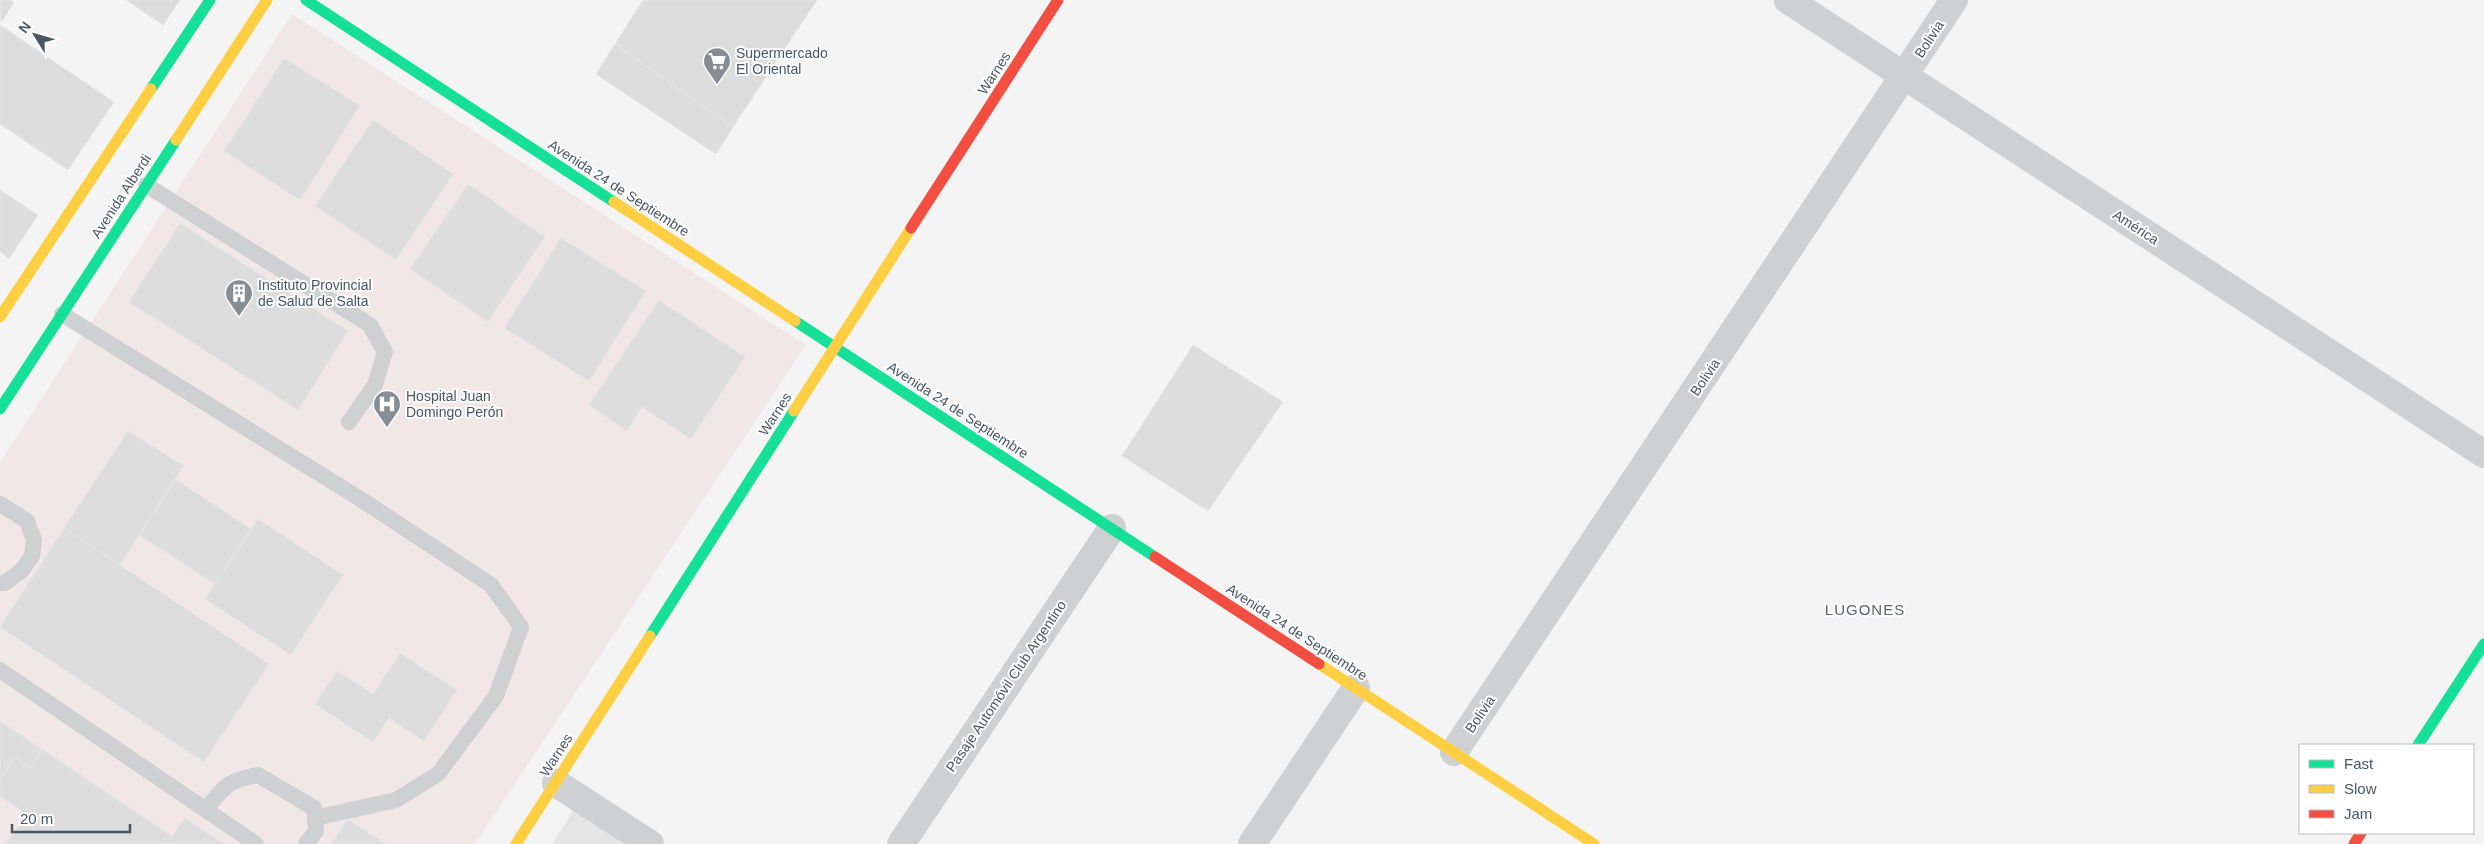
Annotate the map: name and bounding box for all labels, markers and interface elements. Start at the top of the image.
north arrow [10,10,60,60]
street label: Bolivia [1911,17,1947,61]
text: N [15,18,34,36]
place label: Supermercado El Oriental [736,45,828,77]
supermarket icon: Supermercado El Oriental [702,46,732,85]
street label: Warnes [974,49,1014,97]
street label: Avenida 24 de Septiembre [546,136,693,240]
street label: Avenida Alberdi [88,151,154,241]
street label: América [2110,206,2162,248]
place label: Instituto Provincial de Salud de Salta [258,277,372,309]
building icon: Instituto Provincial de Salud de Salta [224,278,254,317]
street label: Bolivia [1687,355,1723,399]
street label: Avenida 24 de Septiembre [885,358,1032,462]
place label: Hospital Juan Domingo Perón [406,388,503,420]
hospital icon: Hospital Juan Domingo Perón [372,389,402,428]
street label: Warnes [755,390,795,438]
street label: Avenida 24 de Septiembre [1224,580,1371,684]
street label: Pasaje Automóvil Club Argentino [943,597,1070,775]
district label: LUGONES [1825,601,1905,618]
street label: Bolivia [1462,692,1498,736]
street label: Warnes [536,731,576,779]
legend [2299,744,2474,834]
text: Fast [2344,755,2374,772]
text: Slow [2344,780,2377,797]
scale bar [12,802,130,834]
text: Jam [2344,805,2372,822]
text: 20 m [20,810,53,827]

